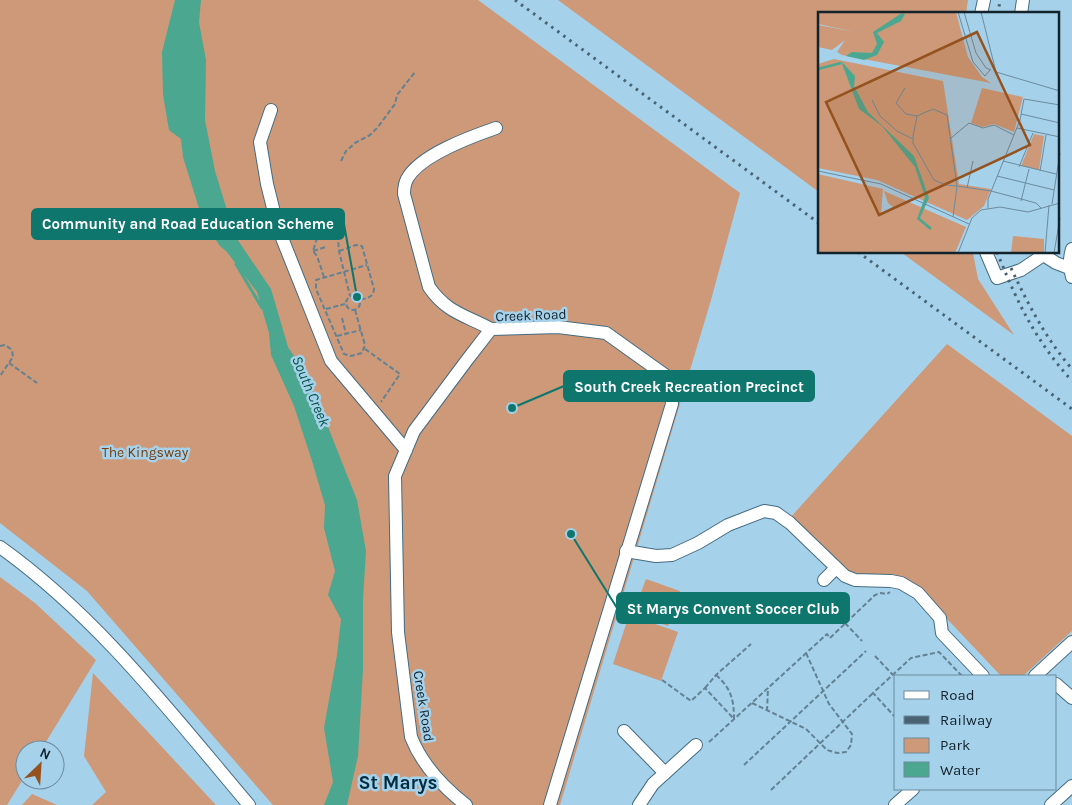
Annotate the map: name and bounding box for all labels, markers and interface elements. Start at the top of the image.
inset map [818,12,1060,254]
callout: Community and Road Education Scheme [32,209,344,239]
text: Community and Road Education Scheme [42,215,334,233]
street label: Creek Road [495,306,567,325]
water label: South Creek [288,353,334,429]
callout: South Creek Recreation Precinct [564,371,814,401]
text: South Creek Recreation Precinct [574,378,804,396]
park label: The Kingsway [102,444,189,461]
callout: St Marys Convent Soccer Club [617,593,849,623]
text: St Marys Convent Soccer Club [627,600,839,618]
street label: Creek Road [410,669,437,743]
legend [894,675,1057,790]
text: Road [940,686,975,704]
text: Railway [940,711,992,729]
text: Park [940,736,970,754]
north arrow [15,740,65,790]
text: N [37,744,53,763]
text: Water [940,761,981,779]
district label: St Marys [358,772,438,794]

